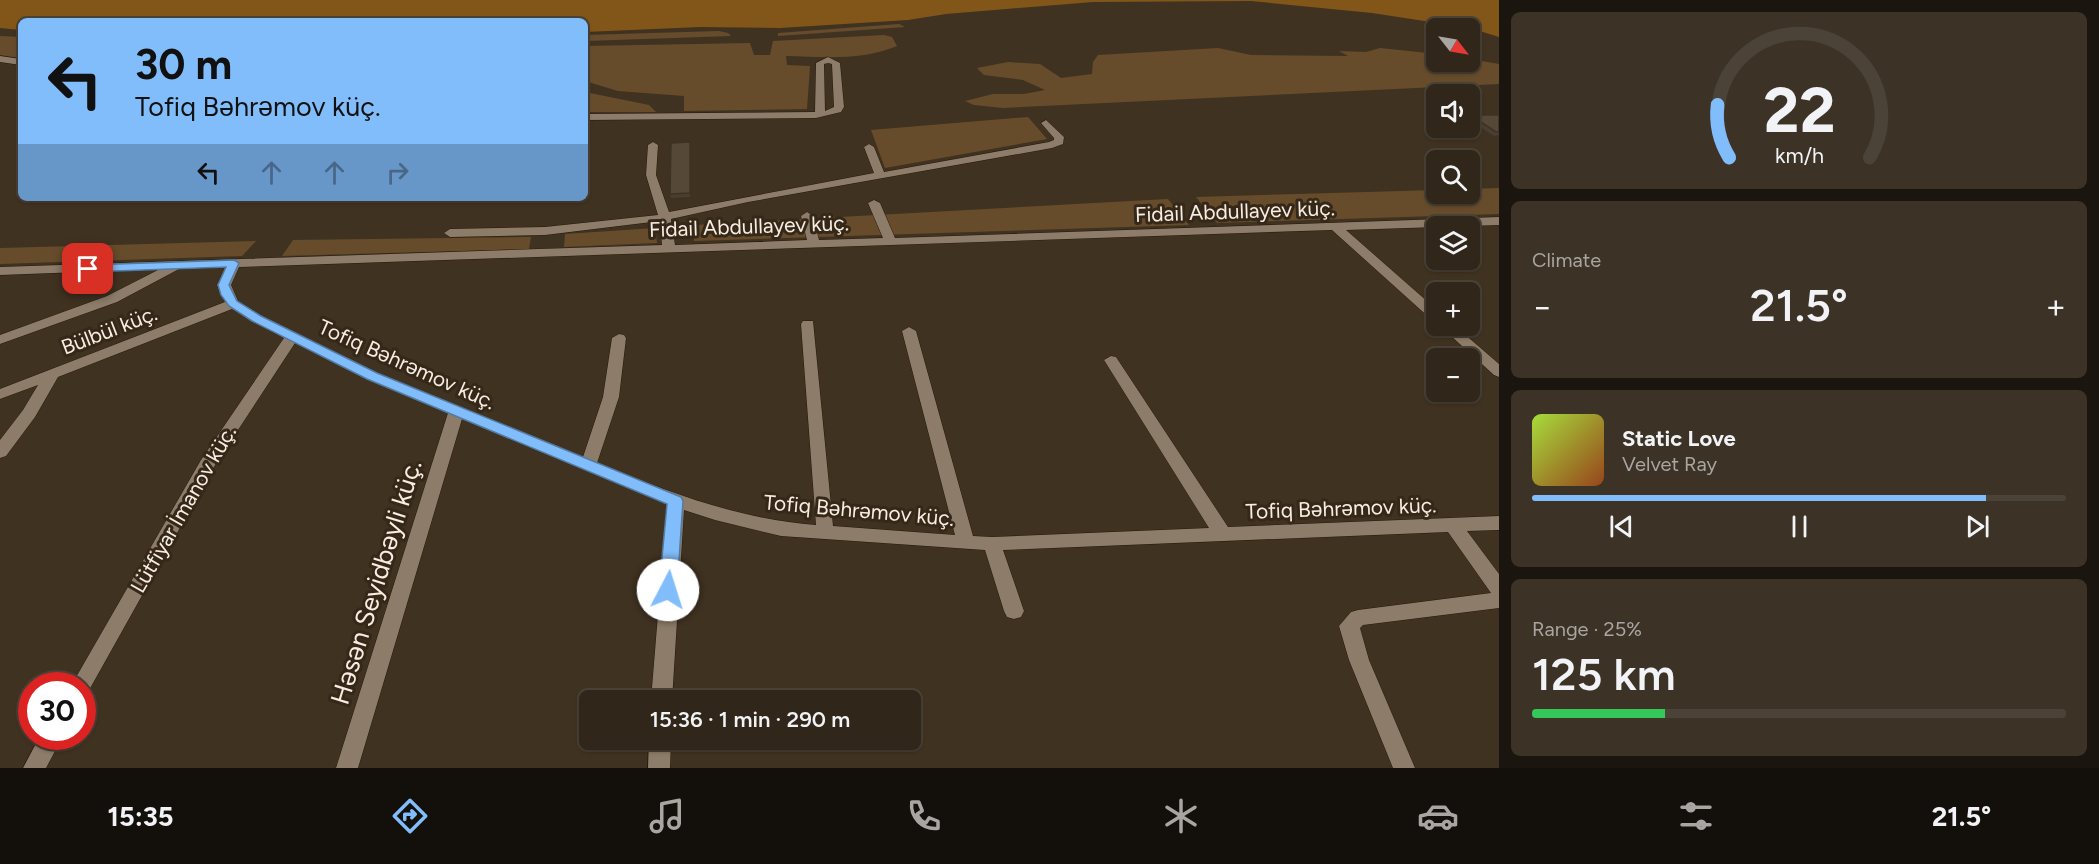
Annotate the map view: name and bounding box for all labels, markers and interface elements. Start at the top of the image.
north arrow [1426,18,1480,72]
map controls [1426,18,1480,402]
text: 30 m [135,39,232,90]
icon: left [36,42,114,120]
text: 22 [1763,73,1835,148]
button: sound [1426,84,1480,138]
text: Tofiq Bəhrəmov küç. [135,90,381,123]
text: km/h [1775,143,1823,168]
button: search [1426,150,1480,204]
icon: left [192,156,225,189]
icon: ahead [255,156,288,189]
icon: ahead [318,156,351,189]
icon: right [381,156,414,189]
street label: Fidail Abdullayev küç. [1135,195,1335,227]
street label: Fidail Abdullayev küç. [649,210,849,242]
button: layers [1426,216,1480,270]
pin [62,243,113,294]
text: Climate [1532,248,1601,272]
icon: arrive [71,252,104,285]
text: 21.5° [1750,278,1848,332]
button: + [1426,282,1480,336]
text: − [1532,287,1553,326]
text: + [2045,287,2066,326]
street label: Bülbül küç. [58,300,160,360]
street label: Tofiq Bəhrəmov küç. [315,314,499,414]
button: − [1426,348,1480,402]
street label: Lütfiyar İmanov küç. [125,421,241,597]
text: Static Love [1622,425,1736,452]
text: Velvet Ray [1622,452,1717,476]
street label: Həsən Seyidbəyli küç. [324,456,428,708]
street label: Tofiq Bəhrəmov küç. [763,489,955,531]
street label: Tofiq Bəhrəmov küç. [1245,492,1437,524]
icon: previous [1605,510,1638,543]
icon: pause [1783,510,1816,543]
icon: next [1961,510,1994,543]
position arrow [636,558,700,622]
text: Range · 25% [1532,617,1642,641]
text: 125 km [1532,647,1676,701]
speed limit sign: 30 [18,672,96,750]
text: 15:36 · 1 min · 290 m [650,706,850,733]
icon: directions [389,795,431,837]
icon: music [646,795,688,837]
icon: phone [903,795,945,837]
icon: climate [1160,795,1202,837]
icon: car [1417,795,1459,837]
icon: filters [1675,795,1717,837]
text: 15:35 [108,800,174,833]
text: 21.5° [1932,800,1991,833]

